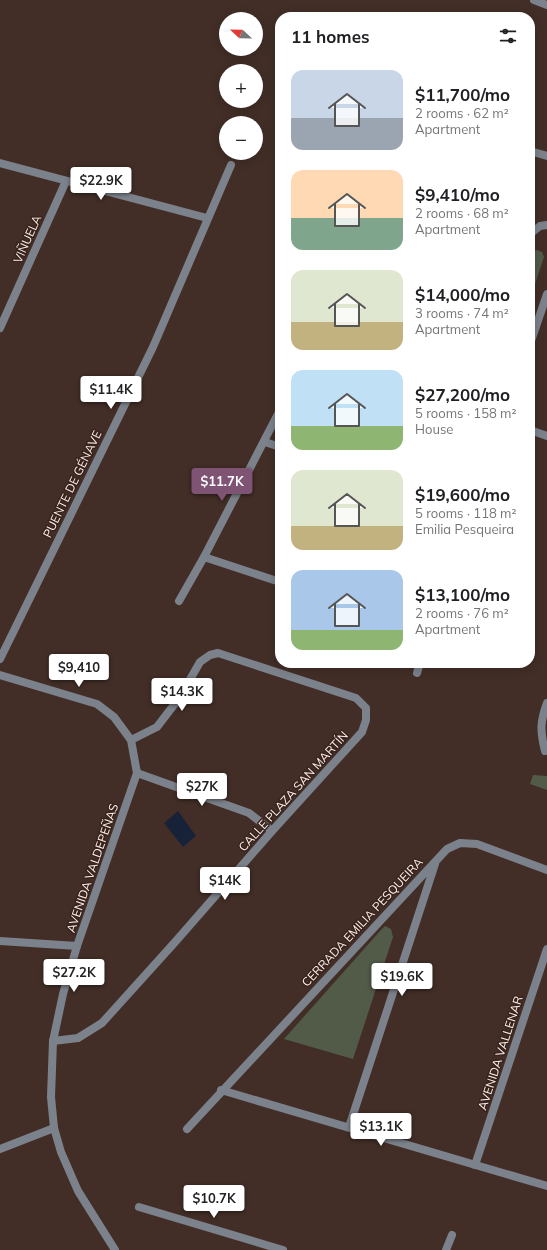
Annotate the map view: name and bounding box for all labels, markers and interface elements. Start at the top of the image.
north arrow [219,12,263,56]
map controls [219,12,263,160]
icon: filters [497,25,519,47]
text: 11 homes [291,26,370,47]
button: + [219,64,263,108]
text: $11,700/mo [415,84,510,105]
icon: home [323,86,371,134]
text: 2 rooms · 62 m² [415,105,509,121]
button: − [219,116,263,160]
text: Apartment [415,121,480,137]
pin: $22.9K [68,167,134,201]
text: $22.9K [79,172,123,188]
text: $9,410/mo [415,184,500,205]
icon: home [323,186,371,234]
text: 2 rooms · 68 m² [415,205,509,221]
street label: VIÑUELA [10,212,44,266]
text: Apartment [415,221,480,237]
text: $14,000/mo [415,284,510,305]
icon: home [323,286,371,334]
text: 3 rooms · 74 m² [415,305,509,321]
text: Apartment [415,321,480,337]
pin: $11.4K [78,376,144,410]
text: $11.4K [89,381,133,397]
text: $27,200/mo [415,384,510,405]
icon: home [323,386,371,434]
text: 5 rooms · 158 m² [415,405,516,421]
text: House [415,421,453,437]
street label: PUENTE DE GÉNAVE [39,428,105,540]
pin: $11.7K [189,468,255,502]
text: $11.7K [200,473,244,489]
text: $19,600/mo [415,484,510,505]
icon: home [323,486,371,534]
text: 5 rooms · 118 m² [415,505,516,521]
text: Emilia Pesqueira [415,521,514,537]
text: $13,100/mo [415,584,510,605]
icon: home [323,586,371,634]
text: 2 rooms · 76 m² [415,605,509,621]
text: Apartment [415,621,480,637]
pin: $9,410 [46,654,112,688]
text: $9,410 [58,659,100,675]
pin: $14.3K [149,678,215,712]
text: $14.3K [160,683,204,699]
street label: CALLE PLAZA SAN MARTÍN [235,728,351,854]
pin: $27K [178,773,226,807]
text: $27K [186,778,218,794]
street label: AVENIDA VALDEPEÑAS [63,801,121,935]
street label: CERRADA EMILIA PESQUEIRA [298,854,426,990]
pin: $14K [201,867,249,901]
text: $14K [209,872,241,888]
pin: $27.2K [41,959,107,993]
pin: $19.6K [369,963,435,997]
text: $27.2K [52,964,96,980]
text: $19.6K [380,968,424,984]
street label: AVENIDA VALLENAR [474,994,526,1112]
pin: $13.1K [348,1113,414,1147]
text: $13.1K [359,1118,403,1134]
pin: $10.7K [181,1185,247,1219]
text: $10.7K [192,1190,236,1206]

